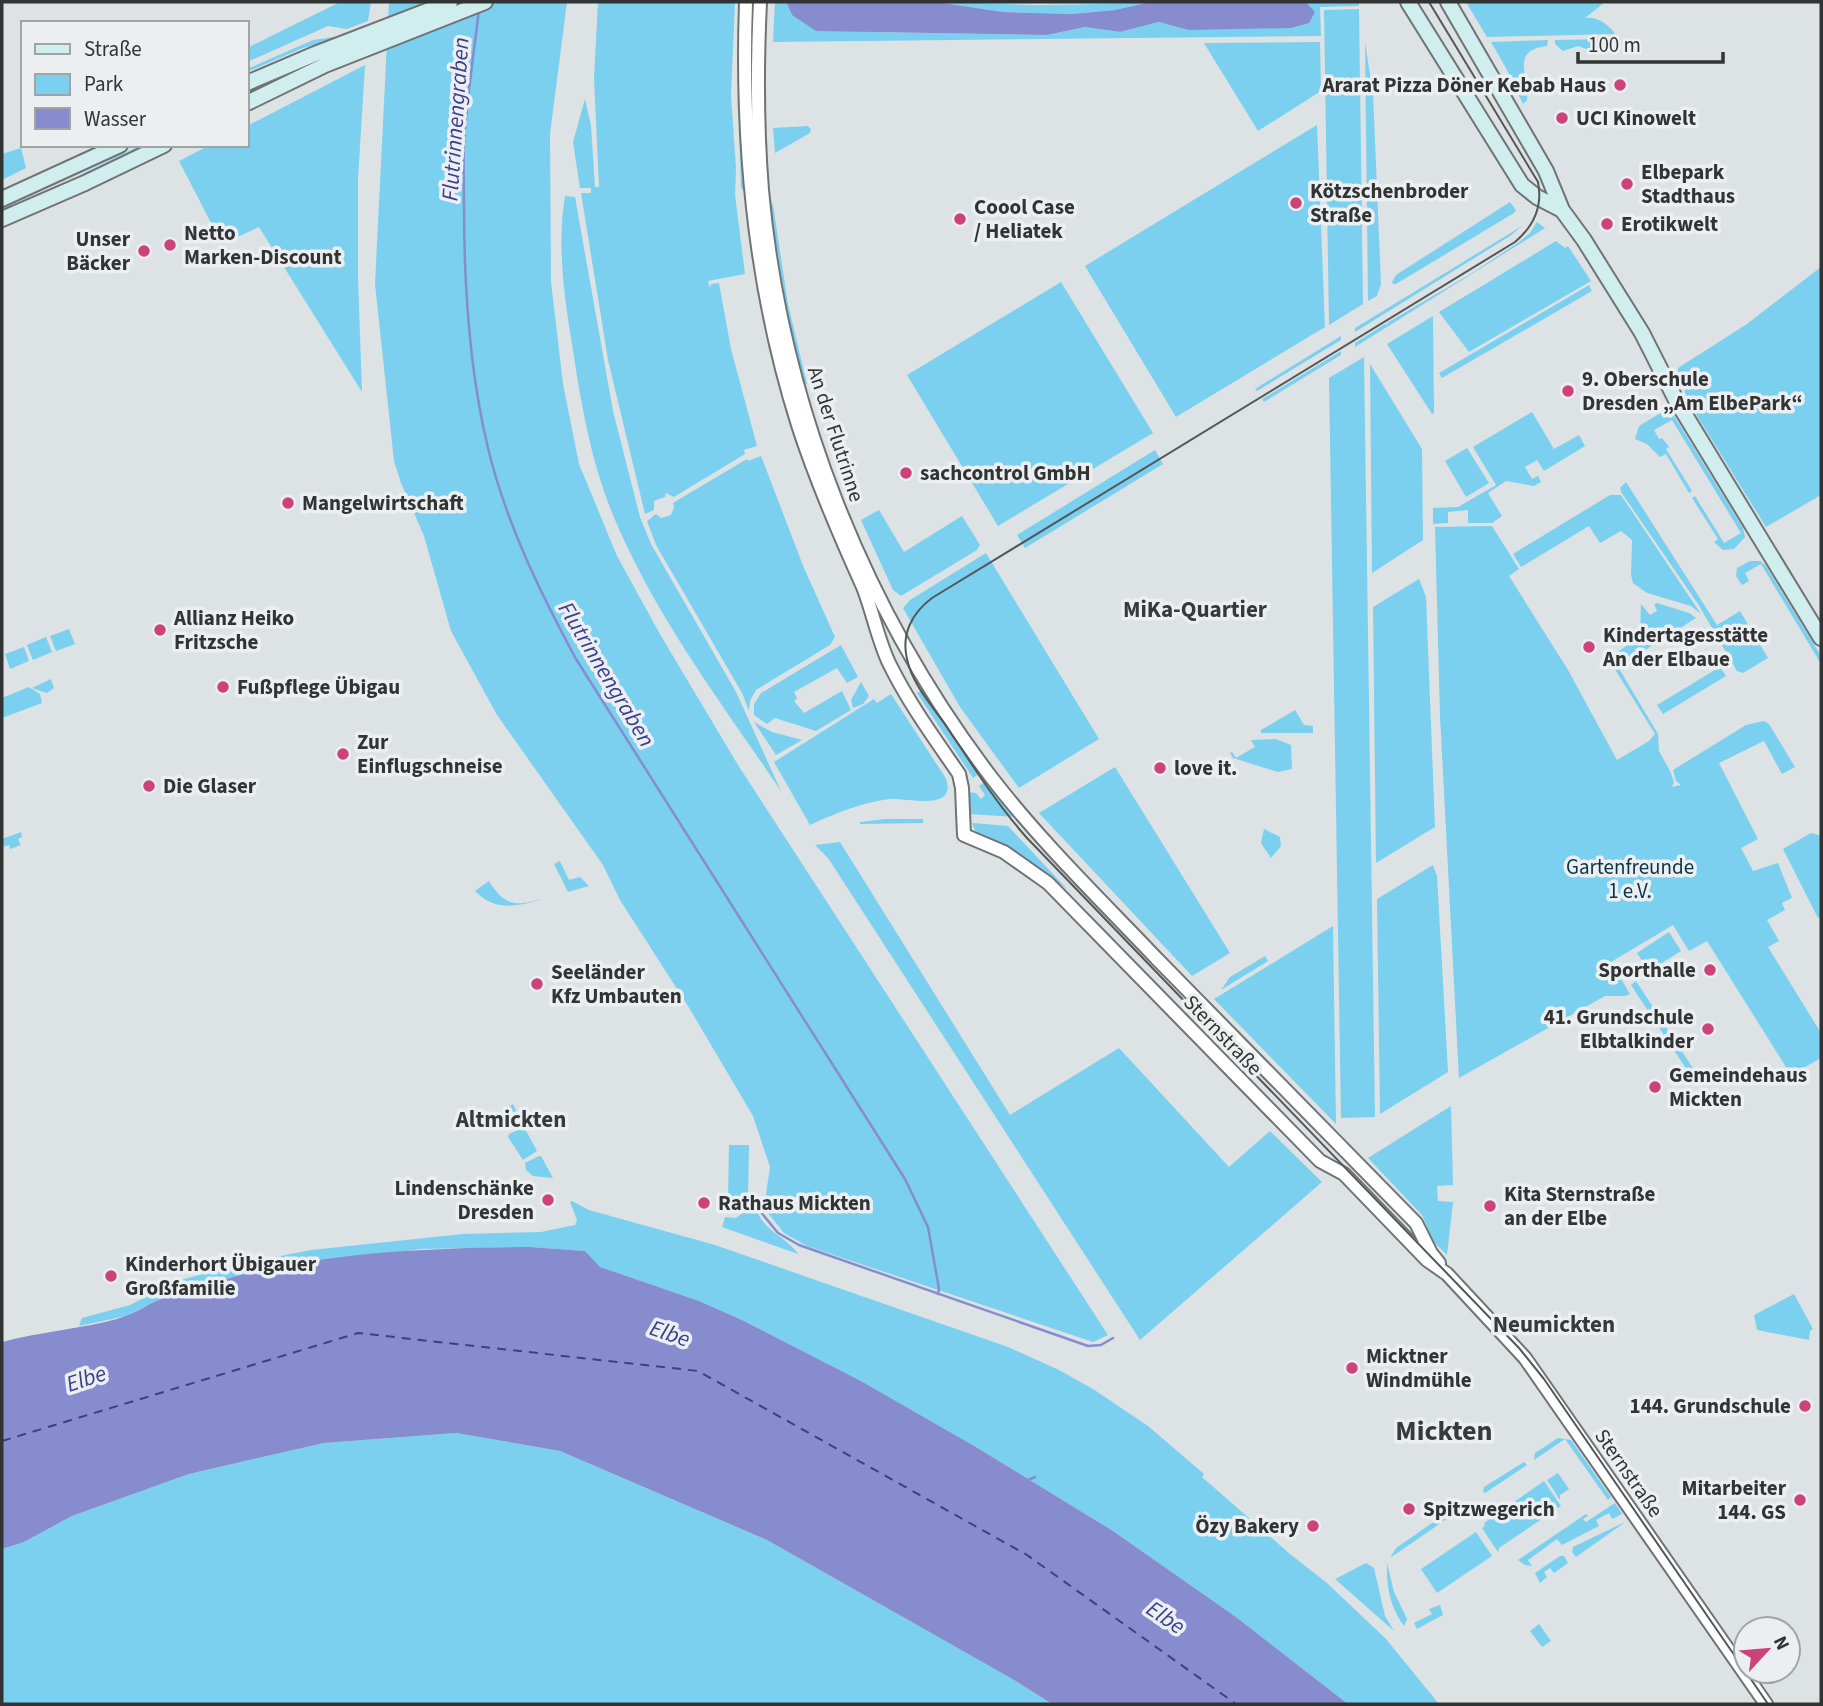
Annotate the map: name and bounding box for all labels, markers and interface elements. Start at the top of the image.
legend [21,21,248,147]
scale bar [1578,21,1723,65]
text: 100 m [1588,30,1641,60]
text: Straße [84,34,142,64]
water label: Flutrinnengraben [433,36,478,202]
text: Park [84,69,124,99]
place label: Ararat Pizza Döner Kebab Haus [1321,70,1606,100]
marker: Ararat Pizza Döner Kebab Haus [1612,77,1628,93]
place label: UCI Kinowelt [1576,103,1696,133]
text: Wasser [84,104,147,134]
marker: UCI Kinowelt [1554,110,1570,126]
place label: Elbepark Stadthaus [1641,157,1735,211]
place label: Kötzschenbroder Straße [1310,176,1469,230]
marker: Elbepark Stadthaus [1619,176,1635,192]
place label: Coool Case / Heliatek [974,192,1075,246]
marker: Kötzschenbroder Straße [1288,195,1304,211]
place label: Erotikwelt [1621,209,1718,239]
marker: Coool Case / Heliatek [952,211,968,227]
marker: Erotikwelt [1599,216,1615,232]
place label: Netto Marken-Discount [184,218,342,272]
place label: Unser Bäcker [66,224,131,278]
marker: Netto Marken-Discount [162,237,178,253]
marker: Unser Bäcker [136,243,152,259]
street label: An der Flutrinne [800,362,872,506]
place label: 9. Oberschule Dresden „Am ElbePark“ [1582,364,1803,418]
marker: 9. Oberschule Dresden „Am ElbePark“ [1560,383,1576,399]
place label: sachcontrol GmbH [920,458,1091,488]
marker: sachcontrol GmbH [898,465,914,481]
place label: Mangelwirtschaft [302,488,464,518]
marker: Mangelwirtschaft [280,495,296,511]
district label: MiKa-Quartier [1123,593,1268,626]
water label: Flutrinnengraben [550,595,663,753]
place label: Allianz Heiko Fritzsche [173,603,294,657]
place label: Kindertagesstätte An der Elbaue [1602,620,1768,674]
marker: Allianz Heiko Fritzsche [152,622,168,638]
marker: Kindertagesstätte An der Elbaue [1581,639,1597,655]
place label: Fußpflege Übigau [237,672,400,702]
marker: Fußpflege Übigau [215,679,231,695]
place label: Zur Einflugschneise [357,727,503,781]
marker: Zur Einflugschneise [335,746,351,762]
place label: love it. [1174,753,1237,783]
marker: love it. [1152,760,1168,776]
place label: Die Glaser [163,771,257,801]
marker: Die Glaser [141,778,157,794]
park label: Gartenfreunde 1 e.V. [1566,852,1694,906]
place label: Sporthalle [1598,955,1696,985]
place label: Seeländer Kfz Umbauten [551,957,682,1011]
marker: Sporthalle [1702,962,1718,978]
marker: Seeländer Kfz Umbauten [529,976,545,992]
street label: Sternstraße [1177,988,1269,1082]
place label: 41. Grundschule Elbtalkinder [1544,1002,1695,1056]
marker: 41. Grundschule Elbtalkinder [1700,1021,1716,1037]
place label: Gemeindehaus Mickten [1669,1060,1807,1114]
marker: Gemeindehaus Mickten [1647,1079,1663,1095]
district label: Altmickten [455,1103,566,1136]
place label: Lindenschänke Dresden [394,1173,534,1227]
place label: Kita Sternstraße an der Elbe [1504,1179,1656,1233]
place label: Rathaus Mickten [718,1188,871,1218]
marker: Lindenschänke Dresden [540,1192,556,1208]
marker: Rathaus Mickten [696,1195,712,1211]
marker: Kita Sternstraße an der Elbe [1482,1198,1498,1214]
place label: Kinderhort Übigauer Großfamilie [125,1249,317,1303]
marker: Kinderhort Übigauer Großfamilie [103,1268,119,1284]
district label: Neumickten [1493,1308,1615,1341]
water label: Elbe [645,1311,694,1356]
place label: Micktner Windmühle [1366,1341,1472,1395]
water label: Elbe [62,1357,111,1400]
marker: Micktner Windmühle [1344,1360,1360,1376]
place label: 144. Grundschule [1630,1391,1791,1421]
marker: 144. Grundschule [1797,1398,1813,1414]
district label: Mickten [1395,1411,1493,1451]
street label: Sternstraße [1587,1423,1671,1523]
place label: Mitarbeiter 144. GS [1682,1473,1787,1527]
marker: Mitarbeiter 144. GS [1792,1492,1808,1508]
place label: Spitzwegerich [1423,1494,1555,1524]
marker: Spitzwegerich [1401,1501,1417,1517]
place label: Özy Bakery [1195,1511,1299,1541]
marker: Özy Bakery [1305,1518,1321,1534]
water label: Elbe [1140,1592,1192,1642]
north arrow [1732,1615,1802,1685]
text: N [1766,1632,1796,1655]

